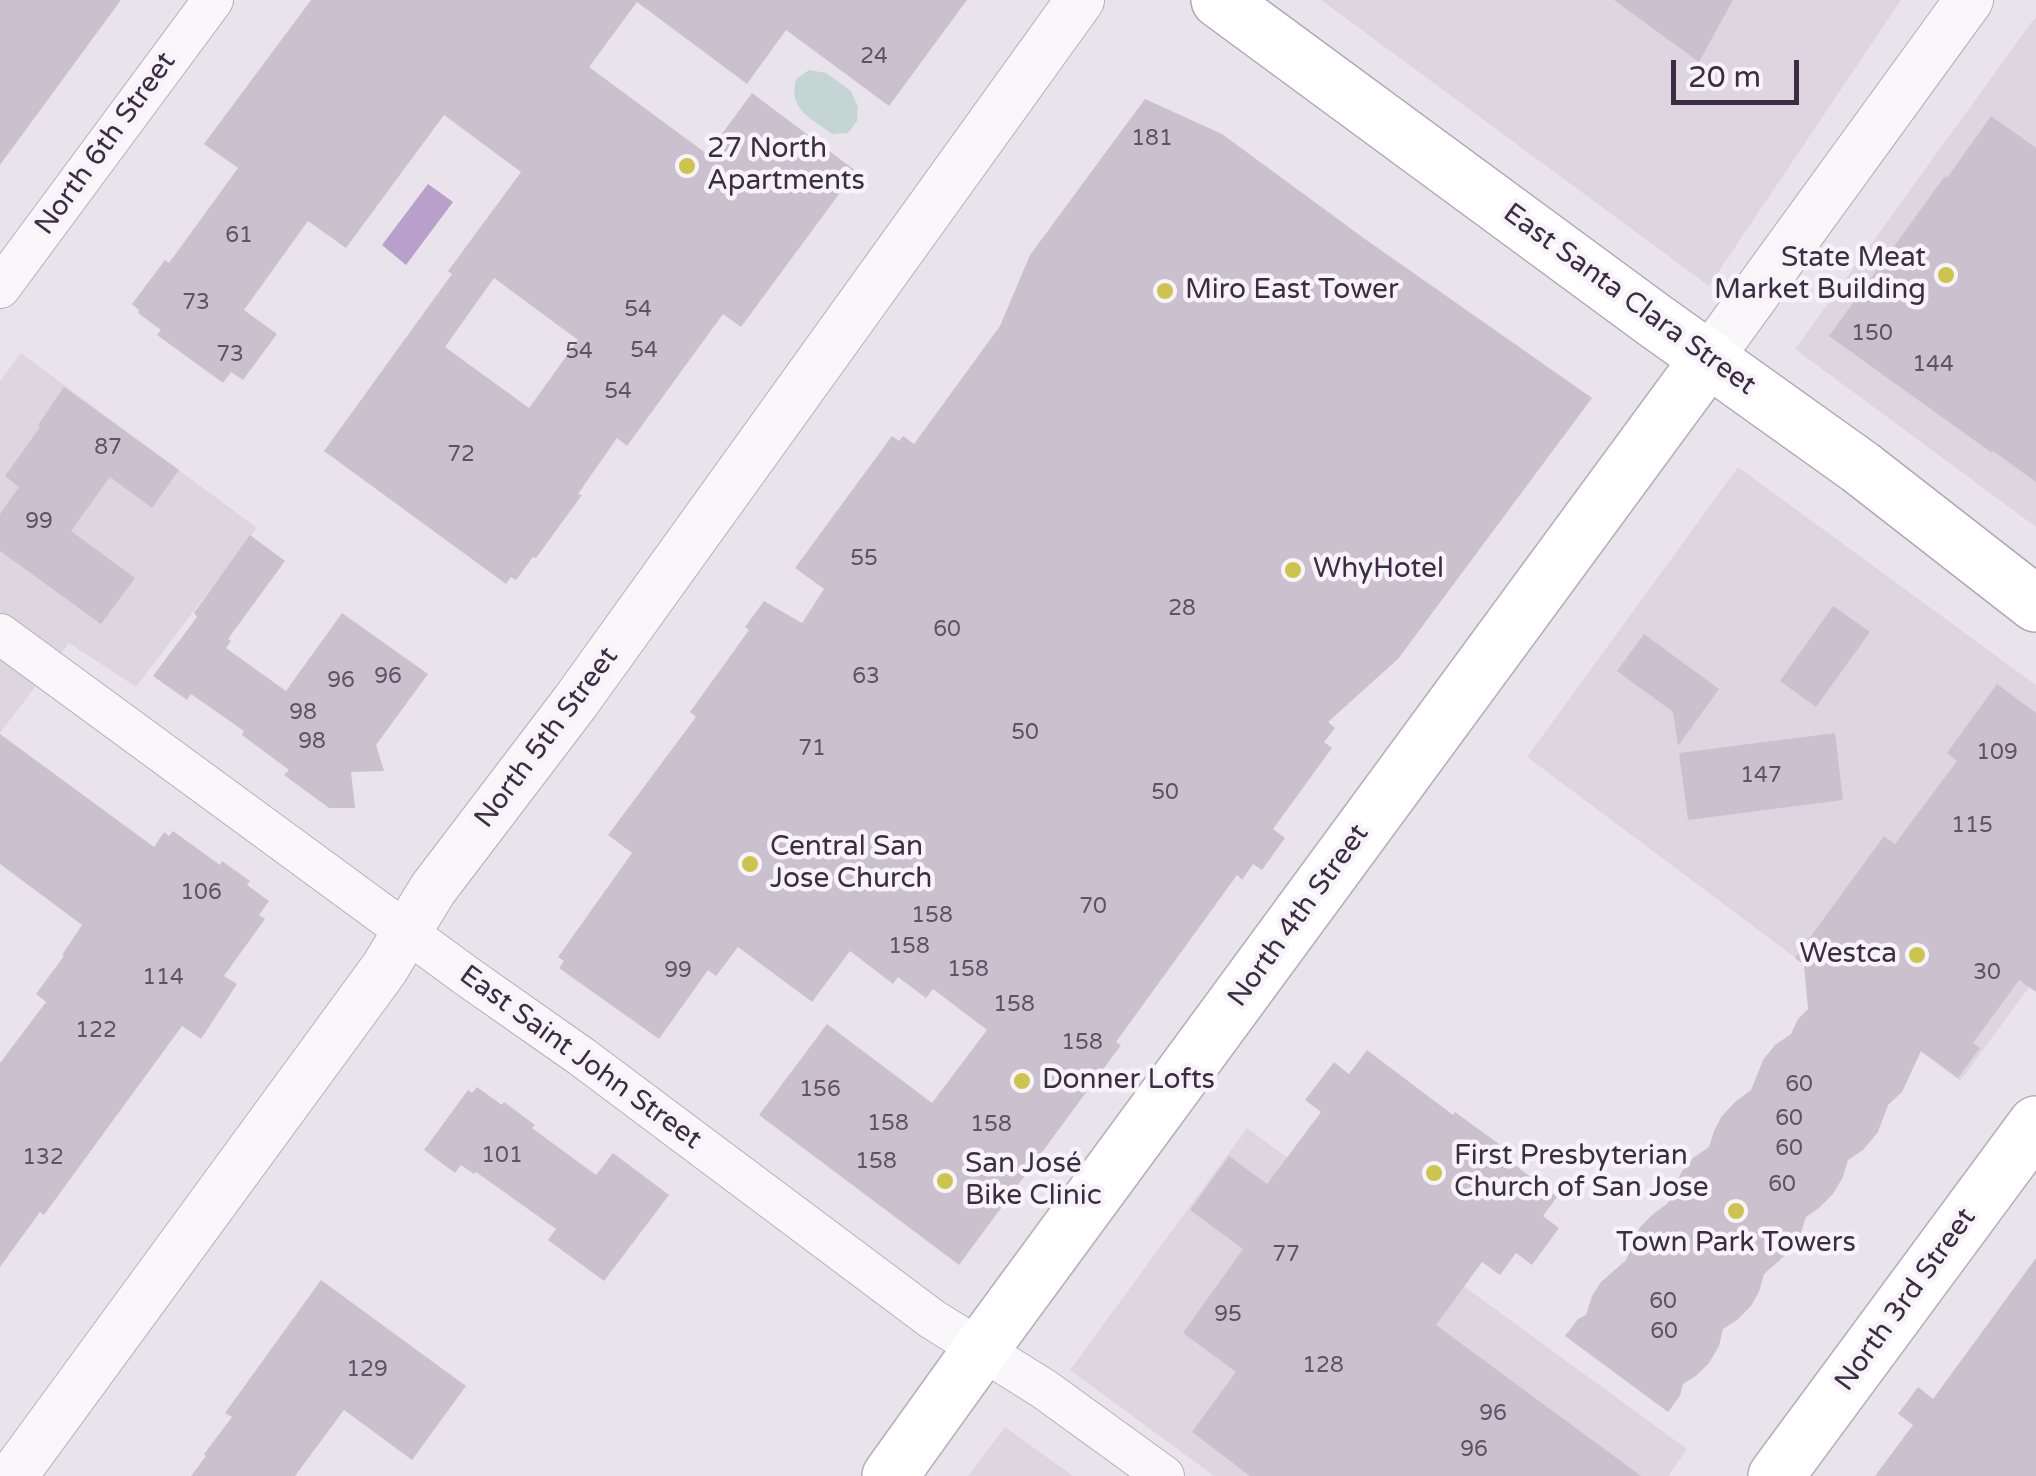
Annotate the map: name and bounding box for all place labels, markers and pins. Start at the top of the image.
place label: 27 North Apartments [707,133,865,199]
marker: 27 North Apartments [676,155,698,177]
place label: State Meat Market Building [1714,242,1926,308]
marker: State Meat Market Building [1935,264,1957,286]
place label: Miro East Tower [1185,274,1399,308]
marker: Miro East Tower [1154,280,1176,302]
place label: WhyHotel [1313,553,1444,587]
marker: WhyHotel [1282,559,1304,581]
place label: Central San Jose Church [770,831,932,897]
marker: Central San Jose Church [739,853,761,875]
place label: Westca [1800,938,1897,972]
marker: Westca [1906,944,1928,966]
place label: Donner Lofts [1042,1064,1215,1098]
marker: Donner Lofts [1011,1070,1033,1092]
place label: First Presbyterian Church of San Jose [1454,1140,1709,1206]
place label: San José Bike Clinic [965,1148,1102,1214]
marker: First Presbyterian Church of San Jose [1423,1162,1445,1184]
marker: San José Bike Clinic [934,1170,956,1192]
marker: Town Park Towers [1725,1200,1747,1222]
place label: Town Park Towers [1616,1227,1856,1261]

